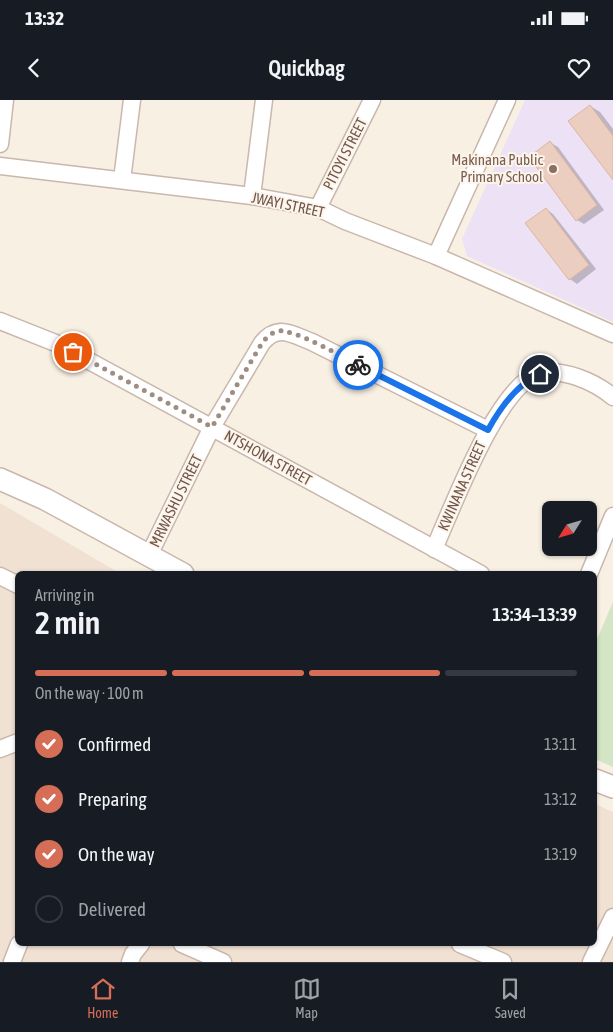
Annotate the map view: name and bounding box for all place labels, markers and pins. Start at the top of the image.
place label: Makinana Public Primary School [451,151,543,185]
marker: Makinana Public Primary School [547,163,559,175]
pin [52,331,94,373]
pin [519,353,561,395]

